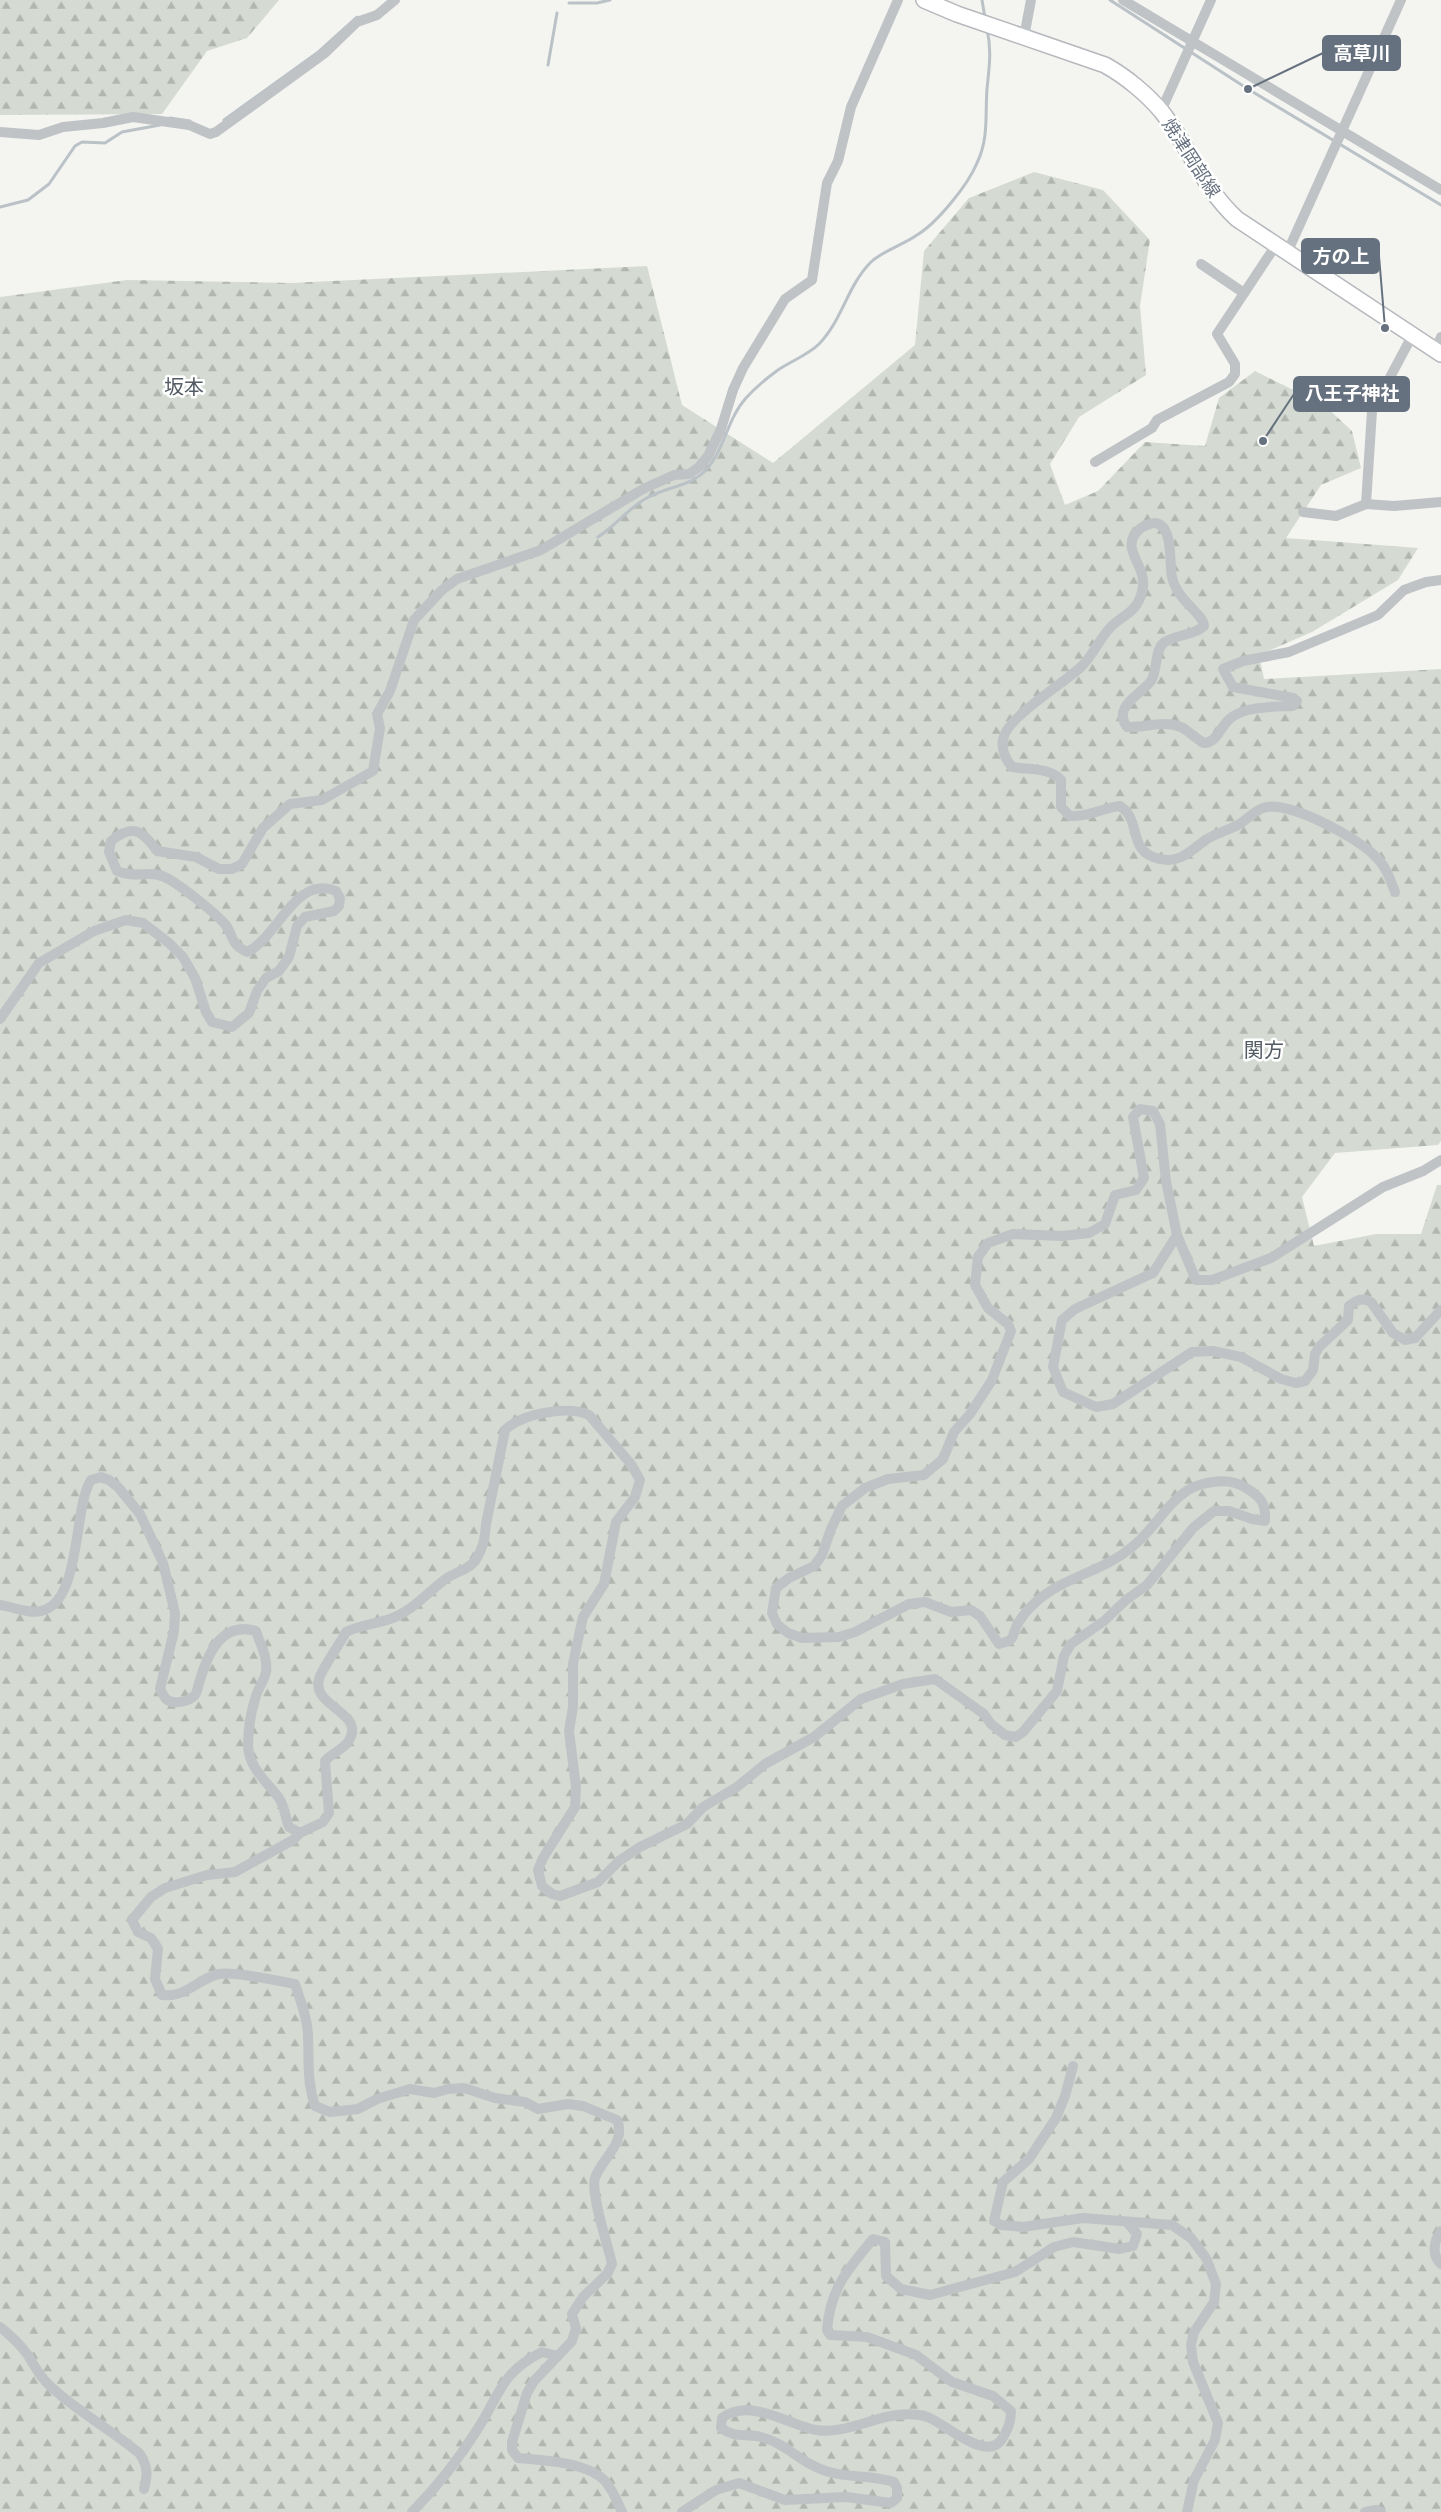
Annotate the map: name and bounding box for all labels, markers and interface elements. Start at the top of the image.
callout: 高草川 [1323,36,1400,70]
text: 高草川 [1333,41,1391,65]
street label: 焼津岡部線 [1157,114,1226,202]
callout: 方の上 [1302,239,1379,273]
text: 方の上 [1312,244,1370,268]
district label: 坂本 [164,373,204,400]
callout: 八王子神社 [1294,377,1409,411]
text: 八王子神社 [1304,381,1400,405]
district label: 関方 [1244,1036,1284,1063]

